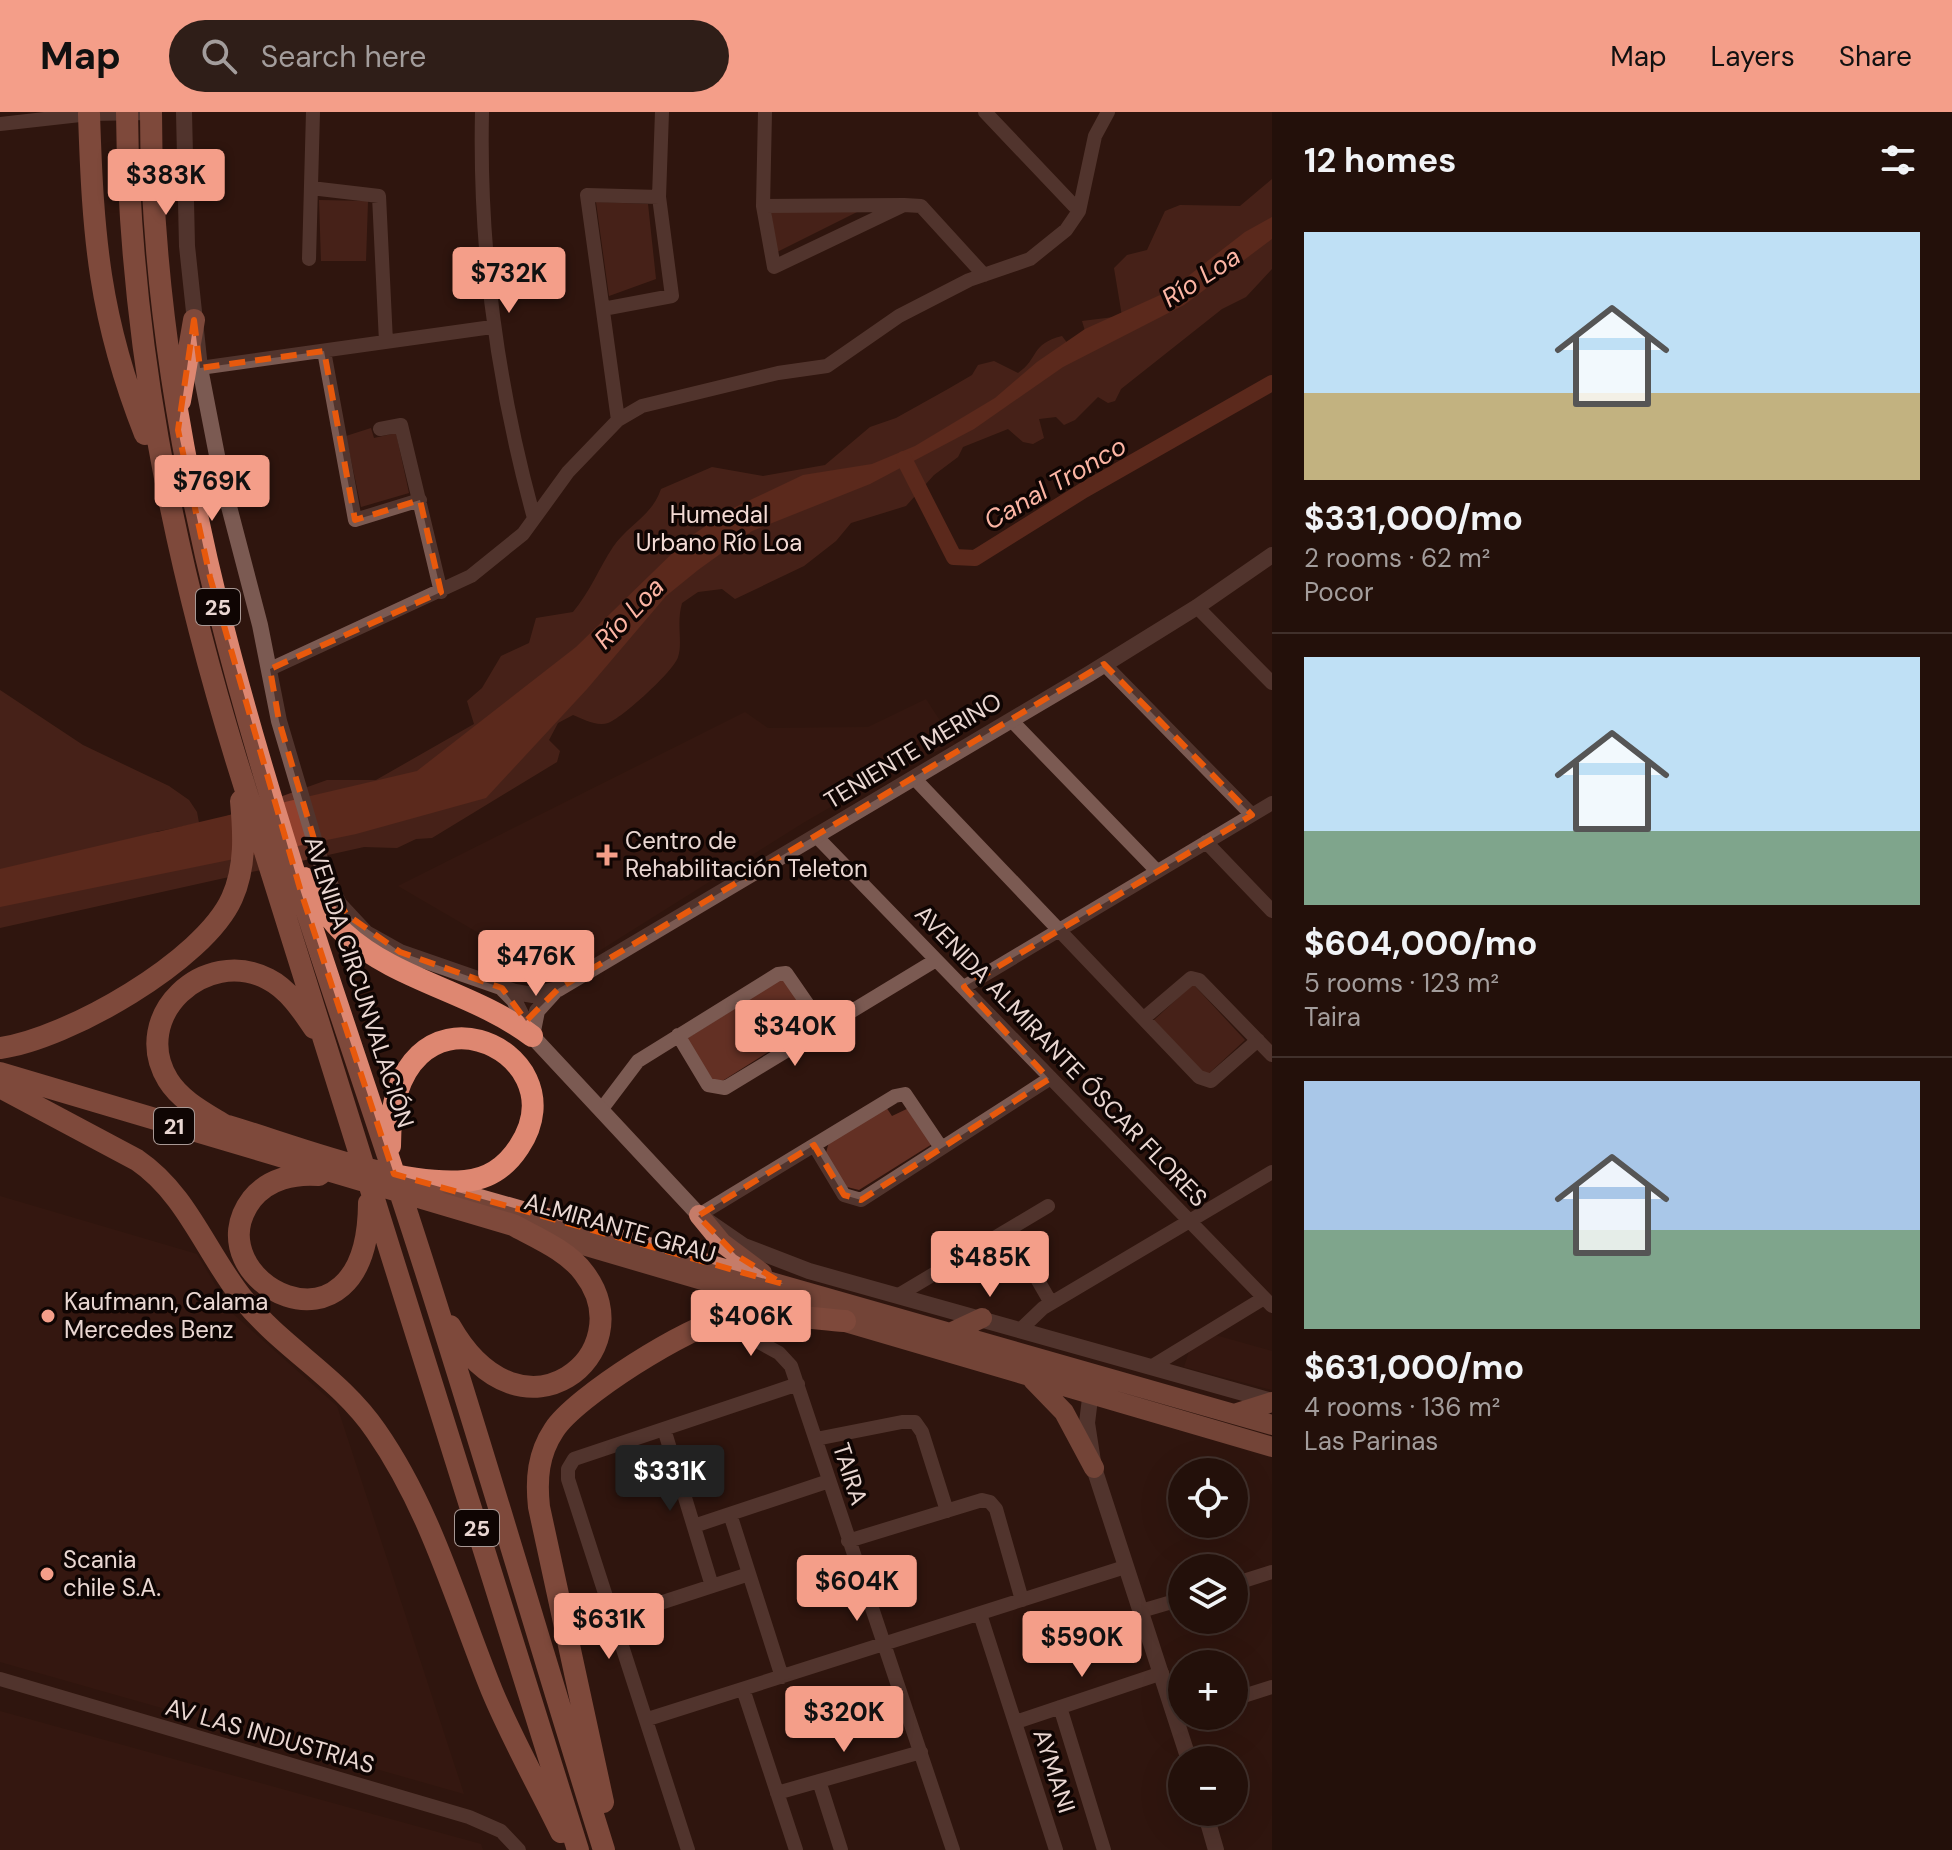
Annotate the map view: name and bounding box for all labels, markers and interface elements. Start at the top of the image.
search box [169,20,729,92]
text: Map [40,31,121,81]
icon: search [197,34,241,78]
text: Search here [261,37,426,76]
text: Map [1610,38,1667,75]
text: Layers [1711,38,1795,75]
text: Share [1839,38,1912,75]
text: 12 homes [1304,138,1456,183]
icon: filters [1876,138,1920,182]
pin: $383K [110,149,222,217]
text: $383K [126,158,206,192]
water label: Río Loa [1155,239,1247,315]
pin: $732K [453,247,565,315]
text: $732K [470,256,548,290]
icon: home [1540,284,1684,428]
water label: Canal Tronco [978,429,1132,537]
pin: $769K [156,455,268,523]
text: $769K [173,464,251,498]
text: $331,000/mo [1304,496,1523,541]
park label: Humedal Urbano Río Loa [636,499,802,558]
text: 2 rooms · 62 m² [1304,541,1490,575]
water label: Río Loa [586,570,672,656]
text: Pocor [1304,575,1374,609]
road number: 25 [196,589,240,625]
street label: TENIENTE MERINO [818,685,1007,816]
icon: home [1540,709,1684,853]
place label: Centro de Rehabilitación Teleton [625,825,868,884]
street label: AVENIDA CIRCUNVALACIÓN [298,832,421,1132]
marker: Centro de Rehabilitación Teleton [596,844,618,866]
street label: AVENIDA ALMIRANTE ÓSCAR FLORES [909,898,1214,1213]
text: $604,000/mo [1304,921,1538,966]
pin: $476K [480,930,592,998]
text: $476K [496,939,576,973]
text: 5 rooms · 123 m² [1304,966,1499,1000]
pin: $340K [739,1000,851,1068]
text: Taira [1304,1000,1361,1034]
text: $340K [753,1009,837,1043]
road number: 21 [154,1108,194,1144]
icon: home [1540,1133,1684,1277]
street label: ALMIRANTE GRAU [521,1185,720,1270]
pin: $485K [934,1231,1046,1299]
text: $485K [949,1240,1031,1274]
place label: Kaufmann, Calama Mercedes Benz [64,1286,268,1345]
pin: $406K [695,1290,807,1358]
text: $406K [709,1299,793,1333]
marker: Kaufmann, Calama Mercedes Benz [39,1307,57,1325]
text: $631,000/mo [1304,1345,1524,1390]
text: 4 rooms · 136 m² [1304,1390,1500,1424]
text: Las Parinas [1304,1424,1438,1458]
street label: TAIRA [826,1439,875,1509]
pin: $331K [614,1445,726,1513]
text: $331K [633,1454,707,1488]
map controls [1168,1458,1248,1826]
button: locate [1168,1458,1248,1538]
road number: 25 [455,1510,499,1546]
place label: Scania chile S.A. [63,1544,161,1603]
button: layers [1168,1554,1248,1634]
pin: $604K [801,1555,913,1623]
text: $604K [815,1564,899,1598]
marker: Scania chile S.A. [38,1565,56,1583]
pin: $631K [553,1593,665,1661]
text: $631K [572,1602,646,1636]
pin: $590K [1026,1611,1138,1679]
text: $590K [1040,1620,1124,1654]
button: + [1168,1650,1248,1730]
pin: $320K [788,1686,900,1754]
street label: AV LAS INDUSTRIAS [162,1691,378,1780]
text: $320K [803,1695,885,1729]
street label: AYMANI [1026,1725,1083,1817]
button: − [1168,1746,1248,1826]

